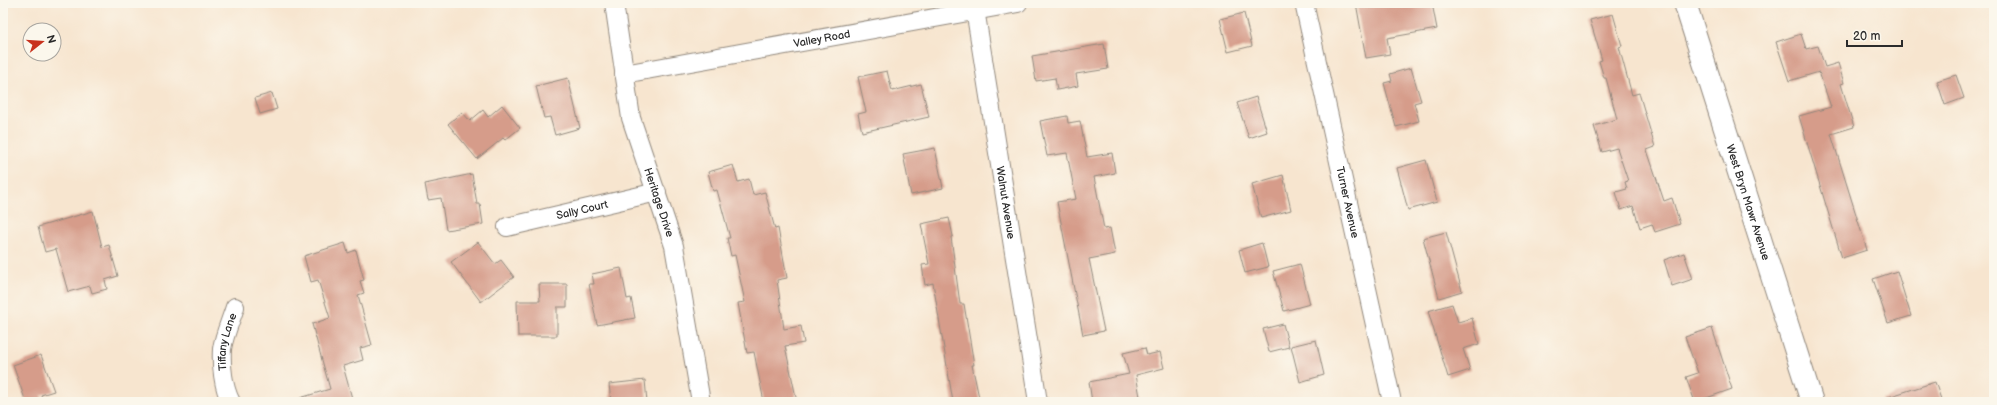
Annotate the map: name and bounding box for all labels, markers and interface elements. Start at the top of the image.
north arrow [22,22,62,62]
scale bar [1847,22,1902,48]
street label: Valley Road [792,27,851,50]
text: 20 m [1853,29,1880,44]
text: N [44,33,59,45]
street label: West Bryn Mawr Avenue [1724,142,1773,262]
street label: Walnut Avenue [994,165,1018,240]
street label: Turner Avenue [1334,165,1362,240]
street label: Heritage Drive [642,166,677,239]
street label: Sally Court [555,197,610,222]
street label: Tiffany Lane [215,311,239,371]

